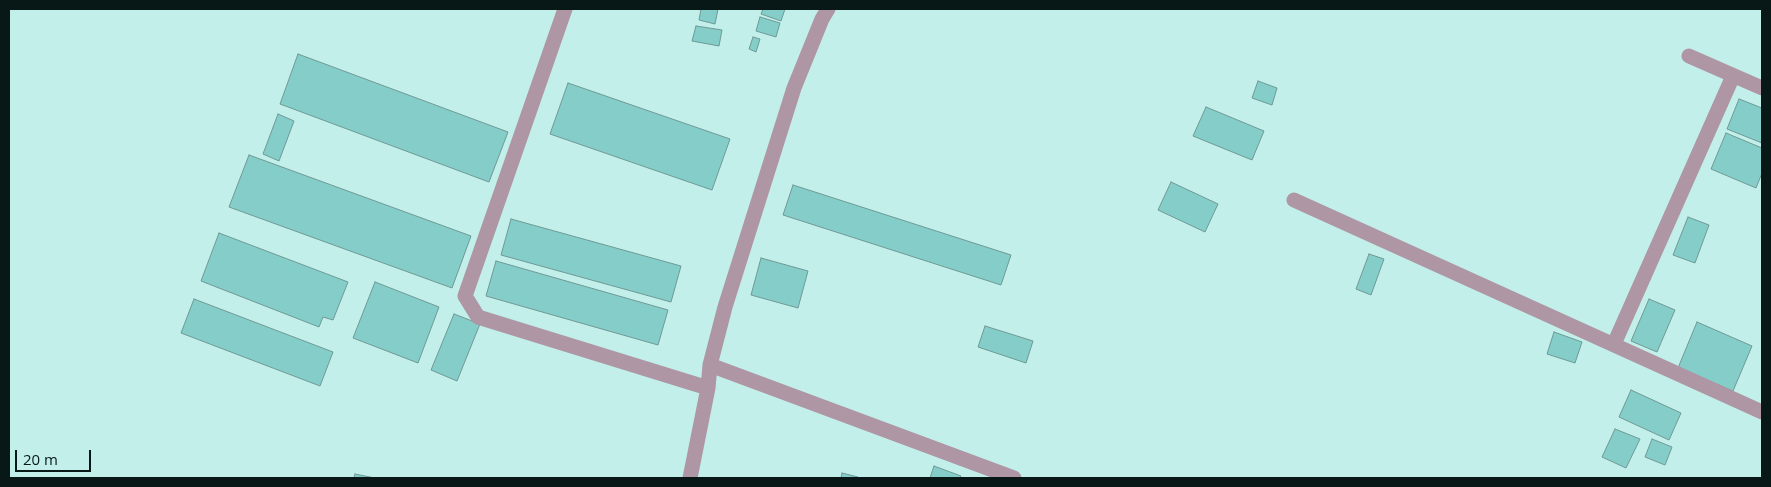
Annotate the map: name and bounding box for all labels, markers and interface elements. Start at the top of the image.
scale bar [18,440,94,472]
text: 20 m [23,449,58,469]

